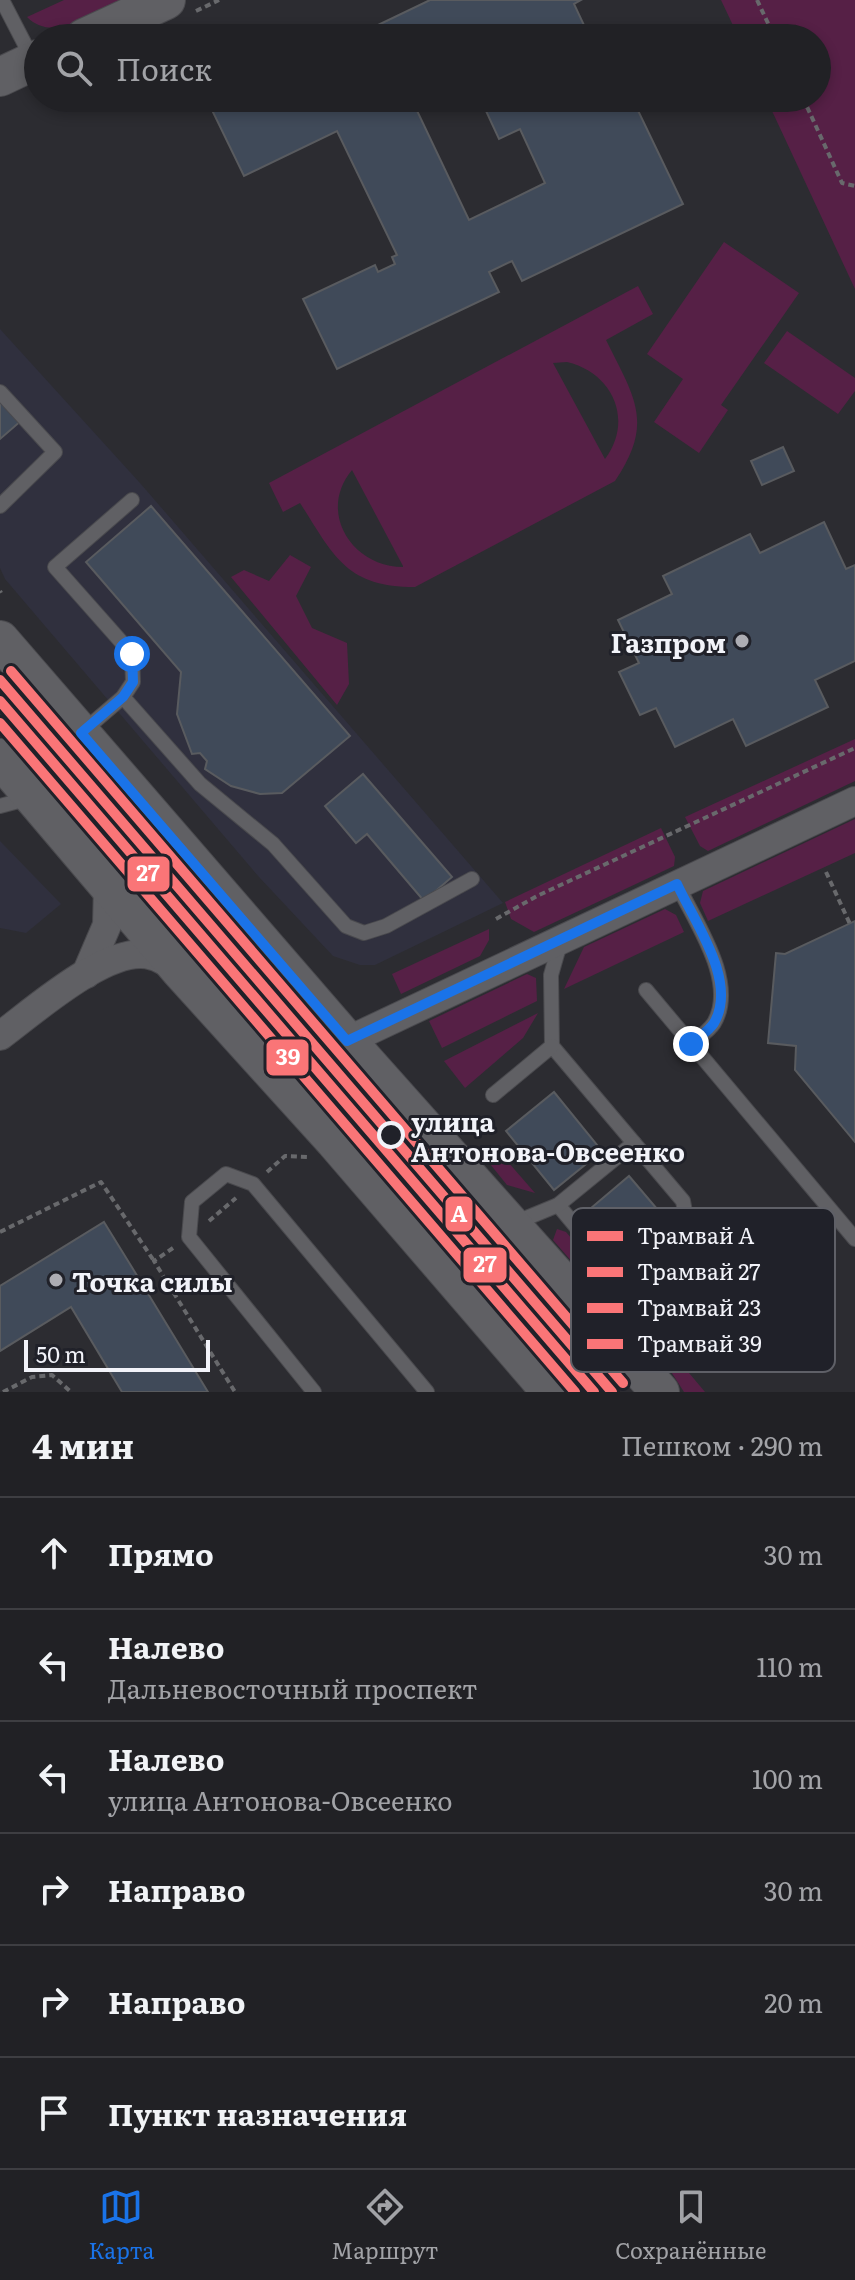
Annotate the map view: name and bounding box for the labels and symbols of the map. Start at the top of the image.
place label: Газпром [610,622,726,661]
marker: Газпром [733,632,751,650]
route start [114,636,150,672]
line badge: 27 [126,855,171,893]
text: 27 [136,855,160,888]
route end [673,1026,709,1062]
line badge: 39 [265,1038,310,1077]
text: 39 [276,1039,300,1072]
place label: улица Антонова-Овсеенко [411,1101,685,1170]
marker: улица Антонова-Овсеенко [378,1122,404,1148]
line badge: А [444,1195,474,1233]
text: А [451,1196,468,1229]
legend [571,1208,835,1372]
text: Трамвай А [637,1218,754,1251]
line badge: 27 [462,1246,508,1284]
text: 27 [473,1246,497,1279]
text: Трамвай 27 [637,1254,760,1287]
place label: Точка силы [72,1261,233,1300]
marker: Точка силы [47,1271,65,1289]
text: Трамвай 23 [637,1290,761,1323]
text: Трамвай 39 [637,1326,762,1359]
scale bar [24,1336,210,1372]

